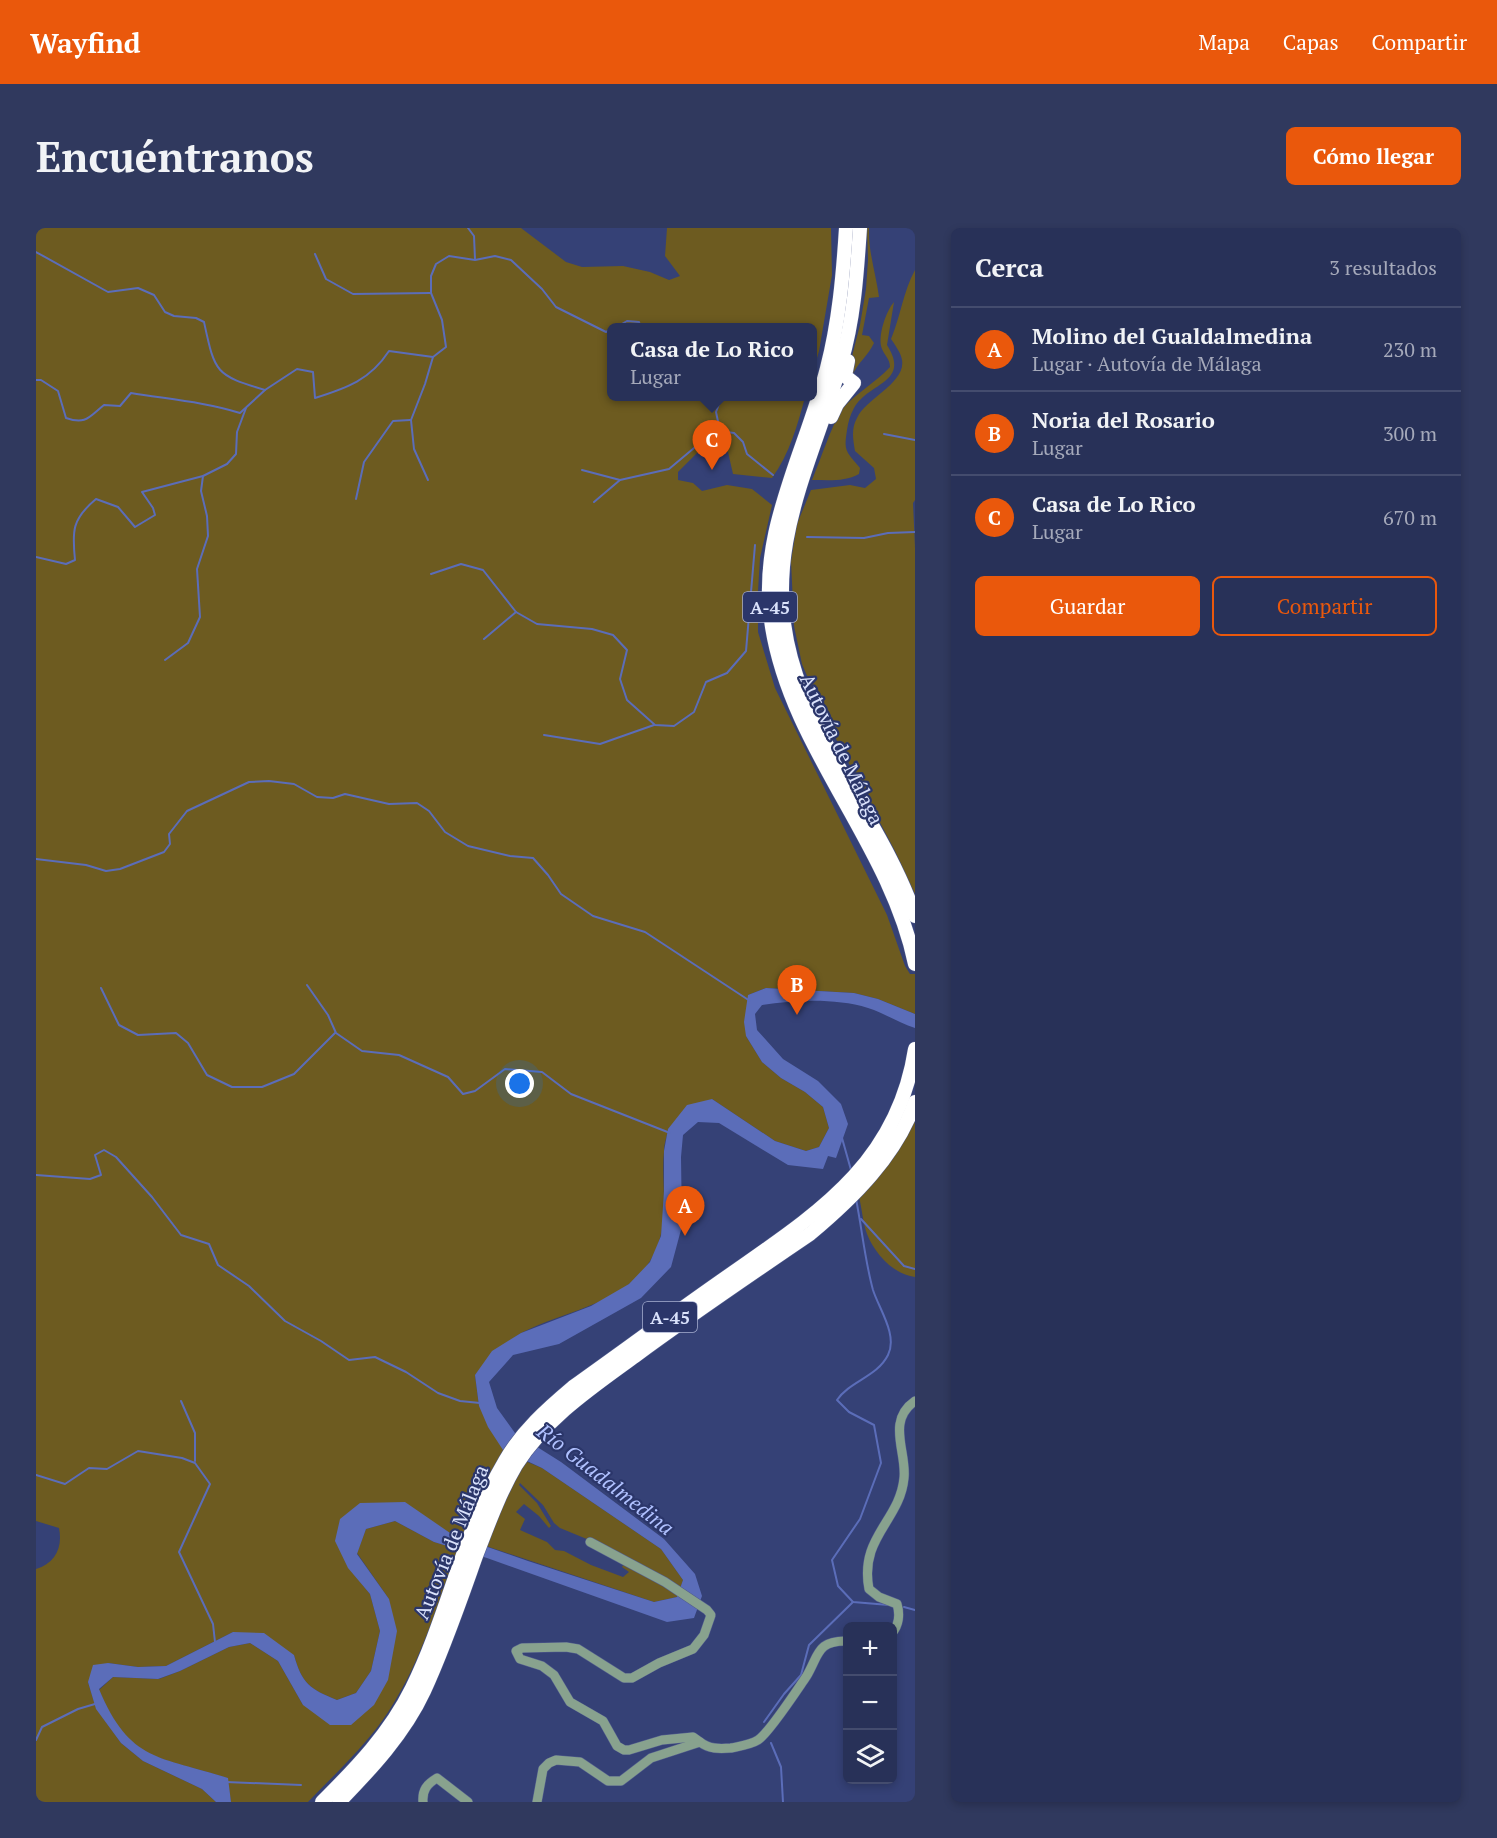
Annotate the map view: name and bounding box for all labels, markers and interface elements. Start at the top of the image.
text: Wayfind [30,24,141,61]
text: Mapa [1198,28,1250,56]
text: Capas [1283,28,1339,56]
text: Compartir [1372,28,1467,56]
button: Cómo llegar [1286,127,1461,185]
text: Encuéntranos [36,128,314,184]
text: Cerca [975,250,1044,284]
text: 3 resultados [1329,254,1437,281]
text: Molino del Gualdalmedina [1032,321,1312,350]
popup [607,323,817,401]
text: Casa de Lo Rico [630,334,794,363]
text: A [987,336,1002,363]
text: 230 m [1383,336,1437,363]
text: Lugar · Autovía de Málaga [1032,350,1261,377]
text: Lugar [630,363,681,390]
text: Noria del Rosario [1032,405,1215,434]
pin: C [692,420,732,470]
text: B [988,420,1001,447]
text: 300 m [1383,420,1437,447]
text: Lugar [1032,434,1083,461]
text: Casa de Lo Rico [1032,489,1196,518]
text: C [988,504,1001,531]
text: 670 m [1383,504,1437,531]
text: Lugar [1032,518,1083,545]
button: Guardar [975,576,1200,636]
button: Compartir [1212,576,1437,636]
road number: A-45 [743,592,797,622]
street label: Autovía de Málaga [794,669,890,829]
pin: B [778,966,816,1015]
your location [505,1069,534,1098]
pin: A [666,1186,704,1236]
road number: A-45 [643,1302,697,1332]
water label: Río Guadalmedina [531,1416,680,1541]
street label: Autovía de Málaga [408,1461,494,1623]
map controls [843,1622,897,1784]
button: + [843,1622,897,1676]
button: − [843,1676,897,1730]
button: layers [843,1730,897,1784]

